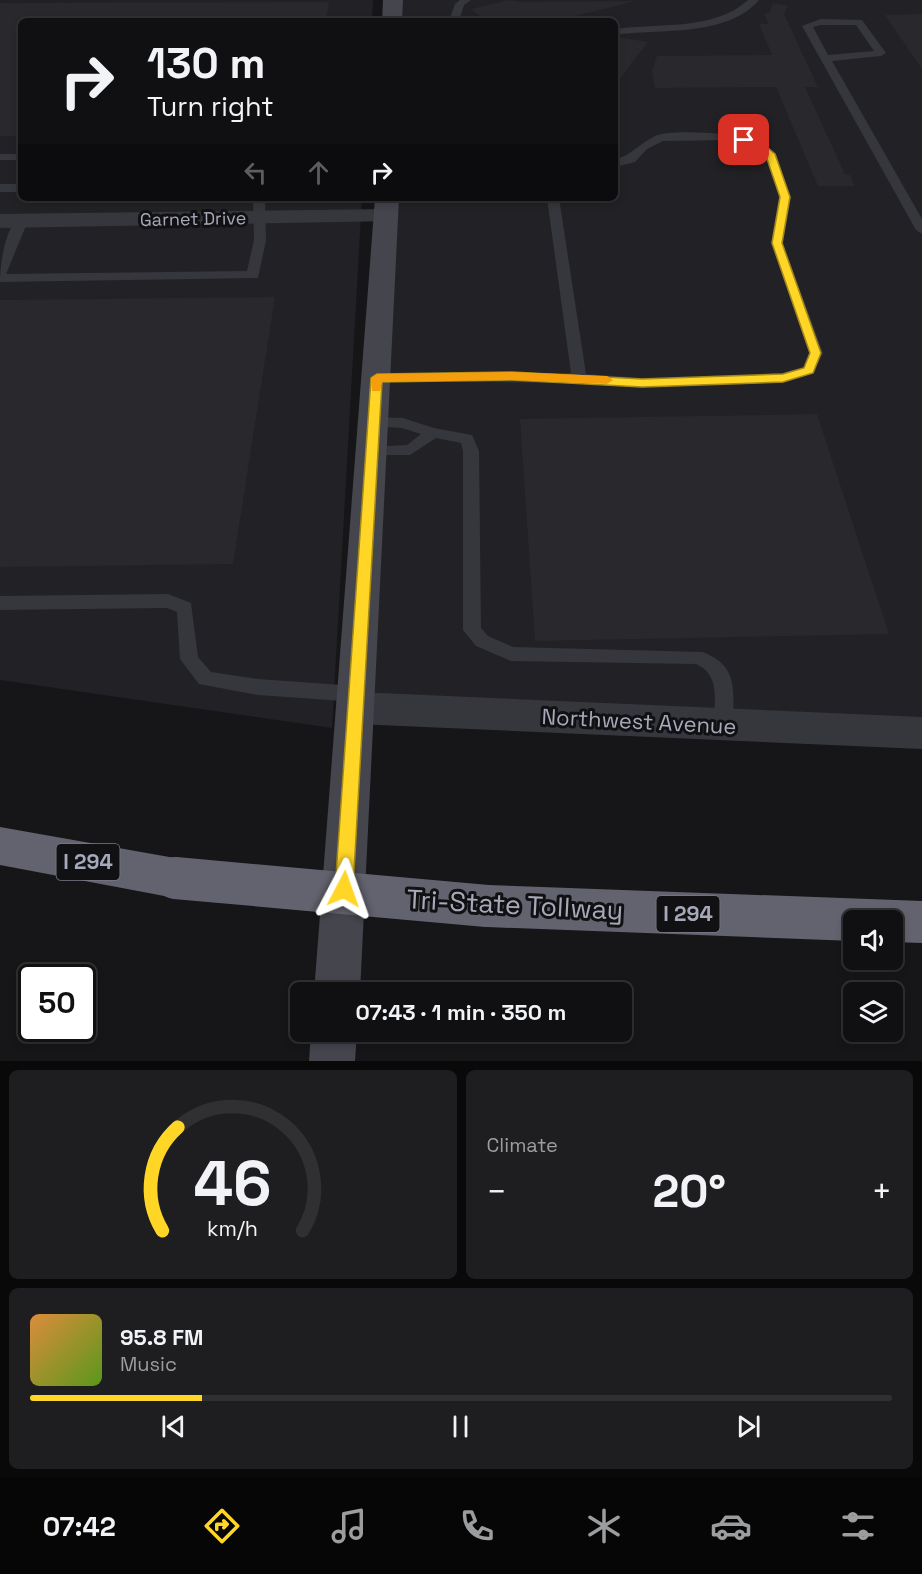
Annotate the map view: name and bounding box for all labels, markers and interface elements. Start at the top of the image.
text: 130 m [147,37,265,90]
icon: right [48,42,126,120]
text: Turn right [147,89,274,124]
pin [718,114,769,165]
icon: arrive [727,123,760,156]
icon: left [239,156,272,189]
icon: ahead [302,156,335,189]
icon: right [365,156,398,189]
street label: Garnet Drive [140,206,246,231]
street label: Northwest Avenue [541,702,737,740]
road number: I 294 [56,844,119,880]
position arrow [312,857,376,921]
street label: Tri-State Tollway [406,881,624,928]
road number: I 294 [656,896,720,932]
map controls [843,910,903,1042]
button: sound [843,910,903,970]
speed limit sign: 50 [18,964,96,1042]
button: layers [843,982,903,1042]
text: 07:43 · 1 min · 350 m [356,998,566,1026]
text: Climate [487,1132,558,1158]
text: 46 [194,1144,272,1223]
text: 20° [652,1163,726,1220]
text: − [487,1171,507,1213]
text: + [872,1171,892,1213]
text: km/h [207,1216,258,1243]
text: 95.8 FM [120,1323,203,1351]
text: Music [120,1351,177,1377]
icon: previous [157,1410,190,1443]
icon: pause [444,1410,477,1443]
icon: next [732,1410,765,1443]
icon: directions [201,1505,243,1547]
icon: music [328,1505,370,1547]
icon: phone [456,1505,498,1547]
icon: climate [583,1505,625,1547]
icon: car [710,1505,752,1547]
icon: filters [837,1505,879,1547]
text: 07:42 [43,1509,116,1544]

